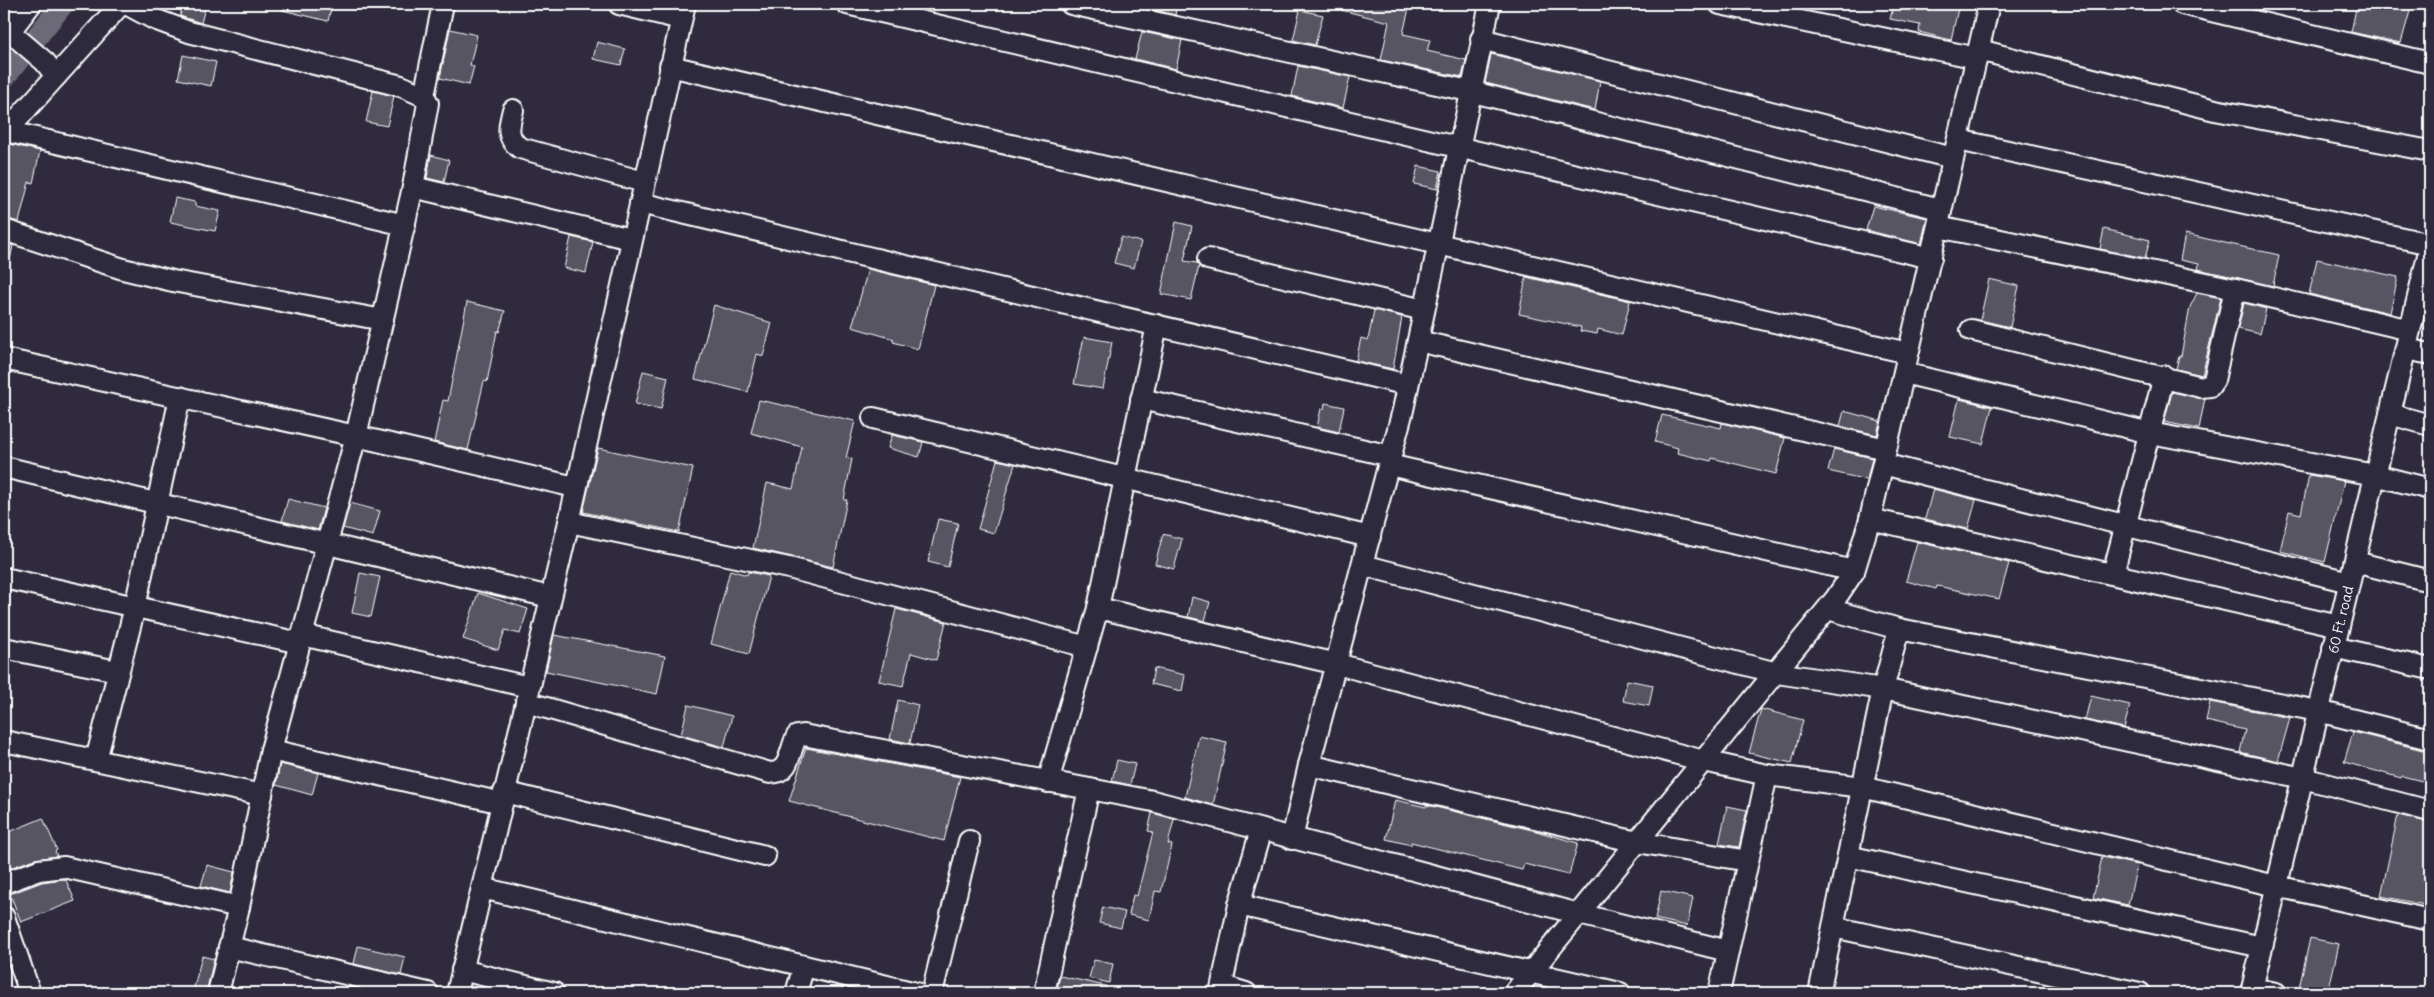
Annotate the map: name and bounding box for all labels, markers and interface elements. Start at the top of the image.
street label: 60 Ft. road [2324,584,2357,655]

